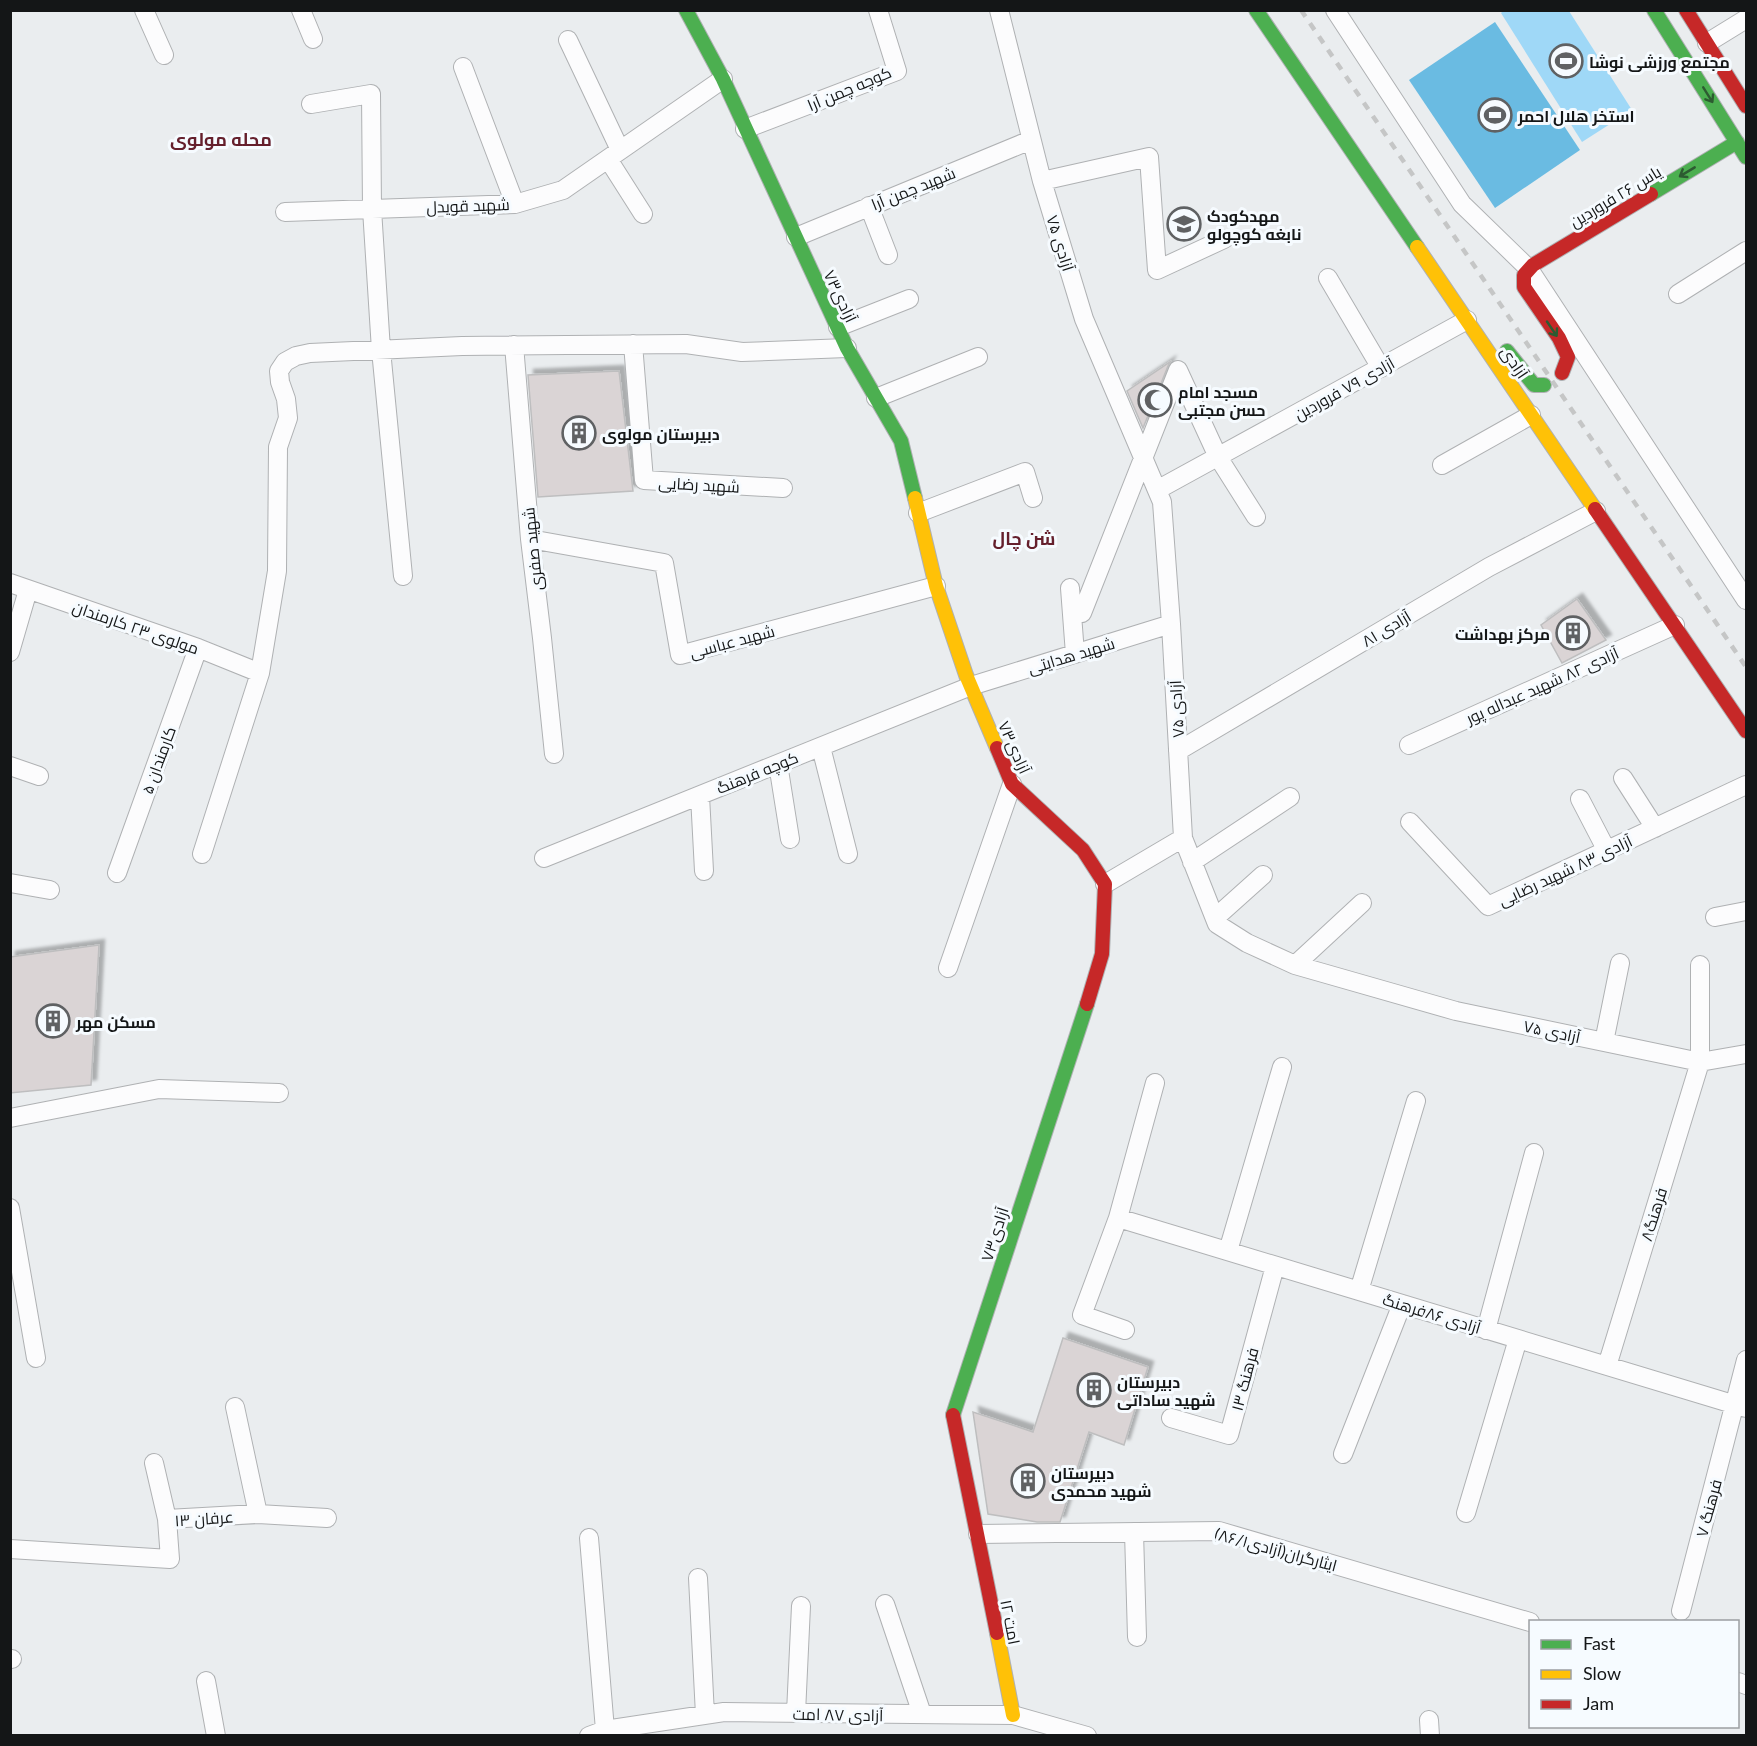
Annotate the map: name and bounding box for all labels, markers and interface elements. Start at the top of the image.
sports icon: مجتمع ورزشی نوشا [1548,43,1584,79]
place label: مجتمع ورزشی نوشا [1589,52,1730,73]
street label: کوچه چمن آرا [804,62,895,117]
one-way arrow [1702,86,1714,103]
sports icon: استخر هلال احمر [1477,97,1513,133]
place label: استخر هلال احمر [1517,106,1635,126]
district label: محله مولوی [170,128,272,151]
street label: یاس ۲۶ فروردین [1566,161,1666,232]
street label: شهید چمن آرا [868,163,959,216]
one-way arrow [1679,167,1696,179]
street label: شهید قویدل [426,194,510,218]
school or university icon: مهدکودک نابغه کوچولو [1166,206,1202,242]
place label: مهدکودک نابغه کوچولو [1207,206,1301,246]
street label: آزادی ۷۵ [1042,213,1079,275]
street label: آزادی۷۳ [819,267,862,327]
one-way arrow [1546,320,1558,336]
street label: آزادی [1496,342,1533,383]
street label: آزادی ۷۹ فروردین [1290,352,1399,425]
mosque icon: مسجد امام حسن مجتبی [1137,382,1173,418]
place label: مسجد امام حسن مجتبی [1178,382,1266,420]
building icon: دبیرستان مولوی [561,415,597,451]
place label: دبیرستان مولوی [602,424,720,444]
street label: شهید رضایی [658,472,740,498]
street label: شهید صفری [518,506,548,592]
district label: شن چال [993,527,1055,551]
street label: مولوی ۲۳ کارمندان [70,596,202,659]
street label: آزادی ۸۱ [1358,606,1416,652]
building icon: مرکز بهداشت [1555,615,1591,651]
street label: شهید عباسی [687,621,777,663]
place label: مرکز بهداشت [1455,624,1550,644]
street label: شهید هدایتی [1025,633,1117,679]
street label: آزادی ۸۲ شهید عبداله پور [1462,642,1623,730]
street label: آزادی ۷۵ [1165,679,1189,738]
street label: آزادی۷۳ [993,718,1035,778]
street label: کارمندان ۵ [137,724,181,797]
street label: کوچه فرهنگ [713,747,802,800]
street label: آزادی ۸۳ شهید رضایی [1495,830,1636,911]
building icon: مسکن مهر [35,1003,71,1039]
place label: مسکن مهر [75,1012,156,1032]
street label: آزادی ۷۵ [1521,1016,1583,1048]
street label: فرهنگ۸ [1636,1185,1671,1243]
street label: آزادی۷۳ [976,1204,1014,1264]
street label: آزادی ۸۶فرهنگ [1380,1289,1484,1339]
street label: فرهنگ ۱۳ [1226,1345,1263,1413]
building icon: دبیرستان شهید ساداتی [1076,1372,1112,1408]
place label: دبیرستان شهید ساداتی [1117,1372,1216,1410]
building icon: دبیرستان شهید محمدی [1010,1463,1046,1499]
place label: دبیرستان شهید محمدی [1051,1463,1152,1501]
street label: فرهنگ ۷ [1691,1477,1726,1539]
street label: عرفان ۱۳ [174,1506,234,1532]
street label: ایثارگران(آزادی۸۶/۱) [1212,1524,1339,1576]
street label: امت ۱۲ [997,1598,1025,1646]
legend [1529,1620,1739,1728]
text: Fast [1583,1632,1616,1654]
text: Slow [1583,1662,1621,1684]
text: Jam [1583,1692,1614,1714]
street label: آزادی ۸۷ امت [792,1704,884,1726]

